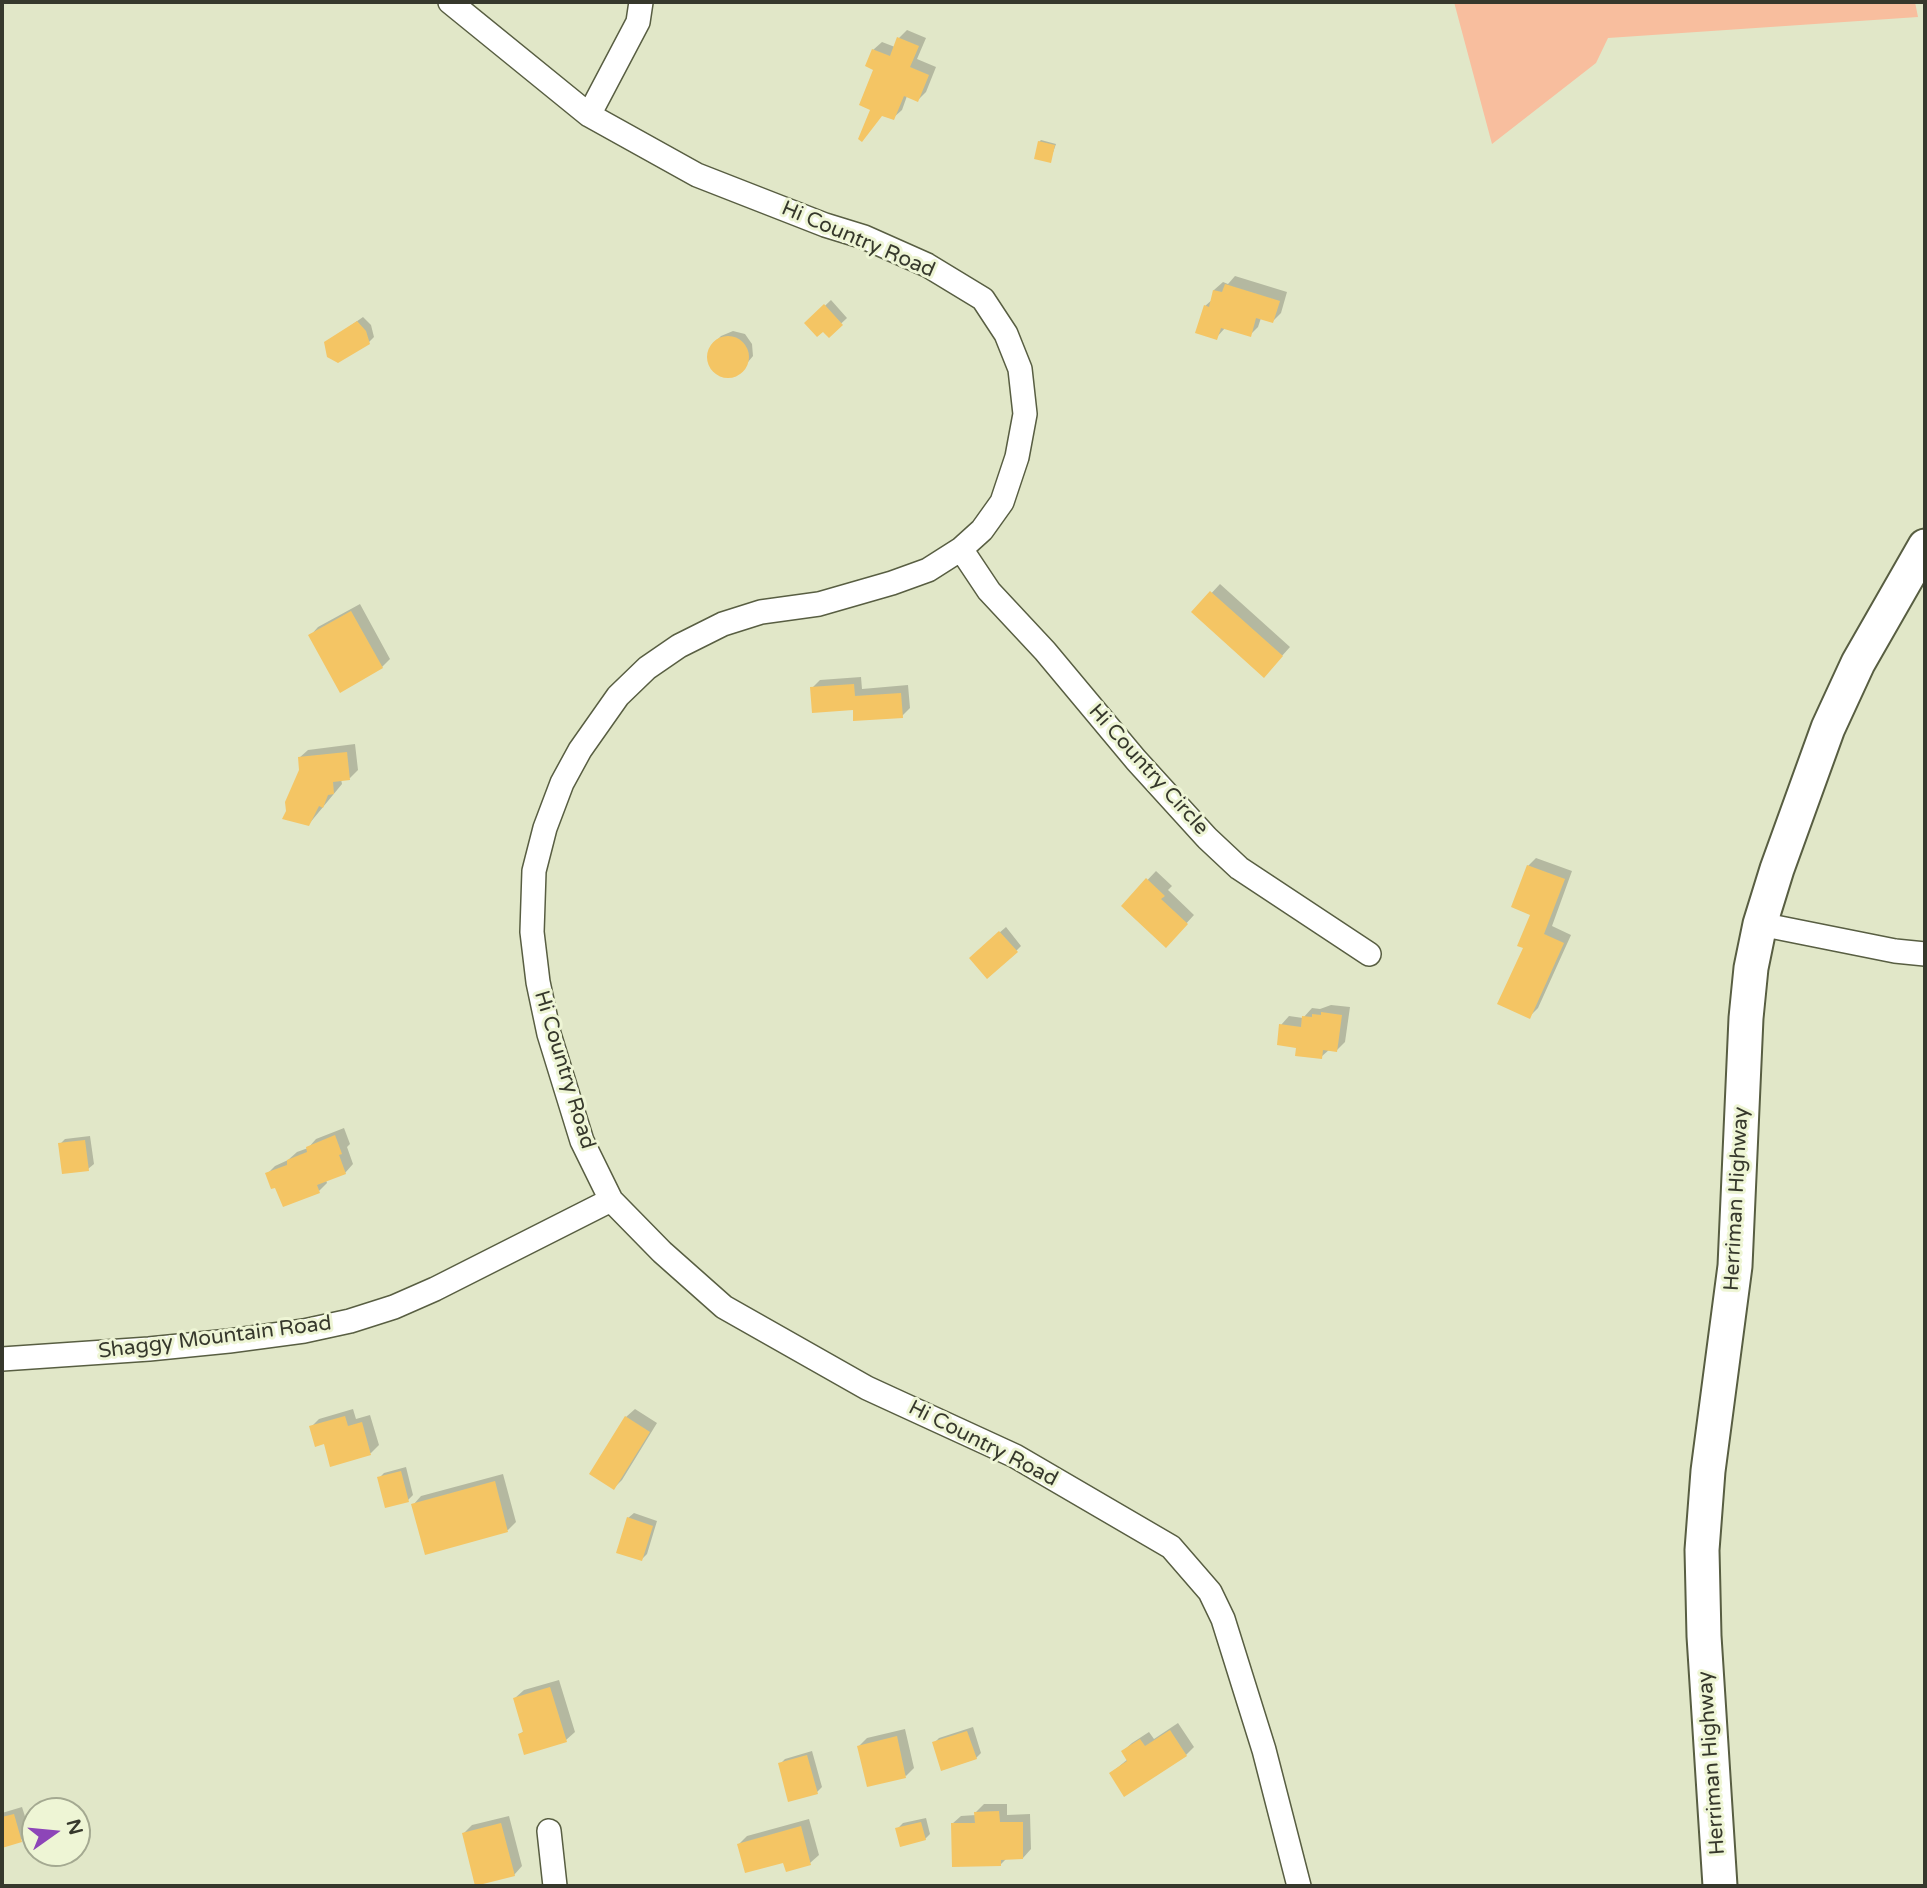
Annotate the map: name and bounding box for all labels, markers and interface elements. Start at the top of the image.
street label: Hi Country Road [777,196,939,284]
street label: Hi Country Circle [1083,699,1213,841]
street label: Hi Country Road [528,988,600,1152]
street label: Herriman Highway [1720,1106,1754,1292]
street label: Shaggy Mountain Road [97,1311,333,1365]
street label: Hi Country Road [904,1395,1062,1493]
street label: Herriman Highway [1693,1670,1731,1856]
north arrow [21,1797,91,1867]
text: N [62,1817,87,1837]

